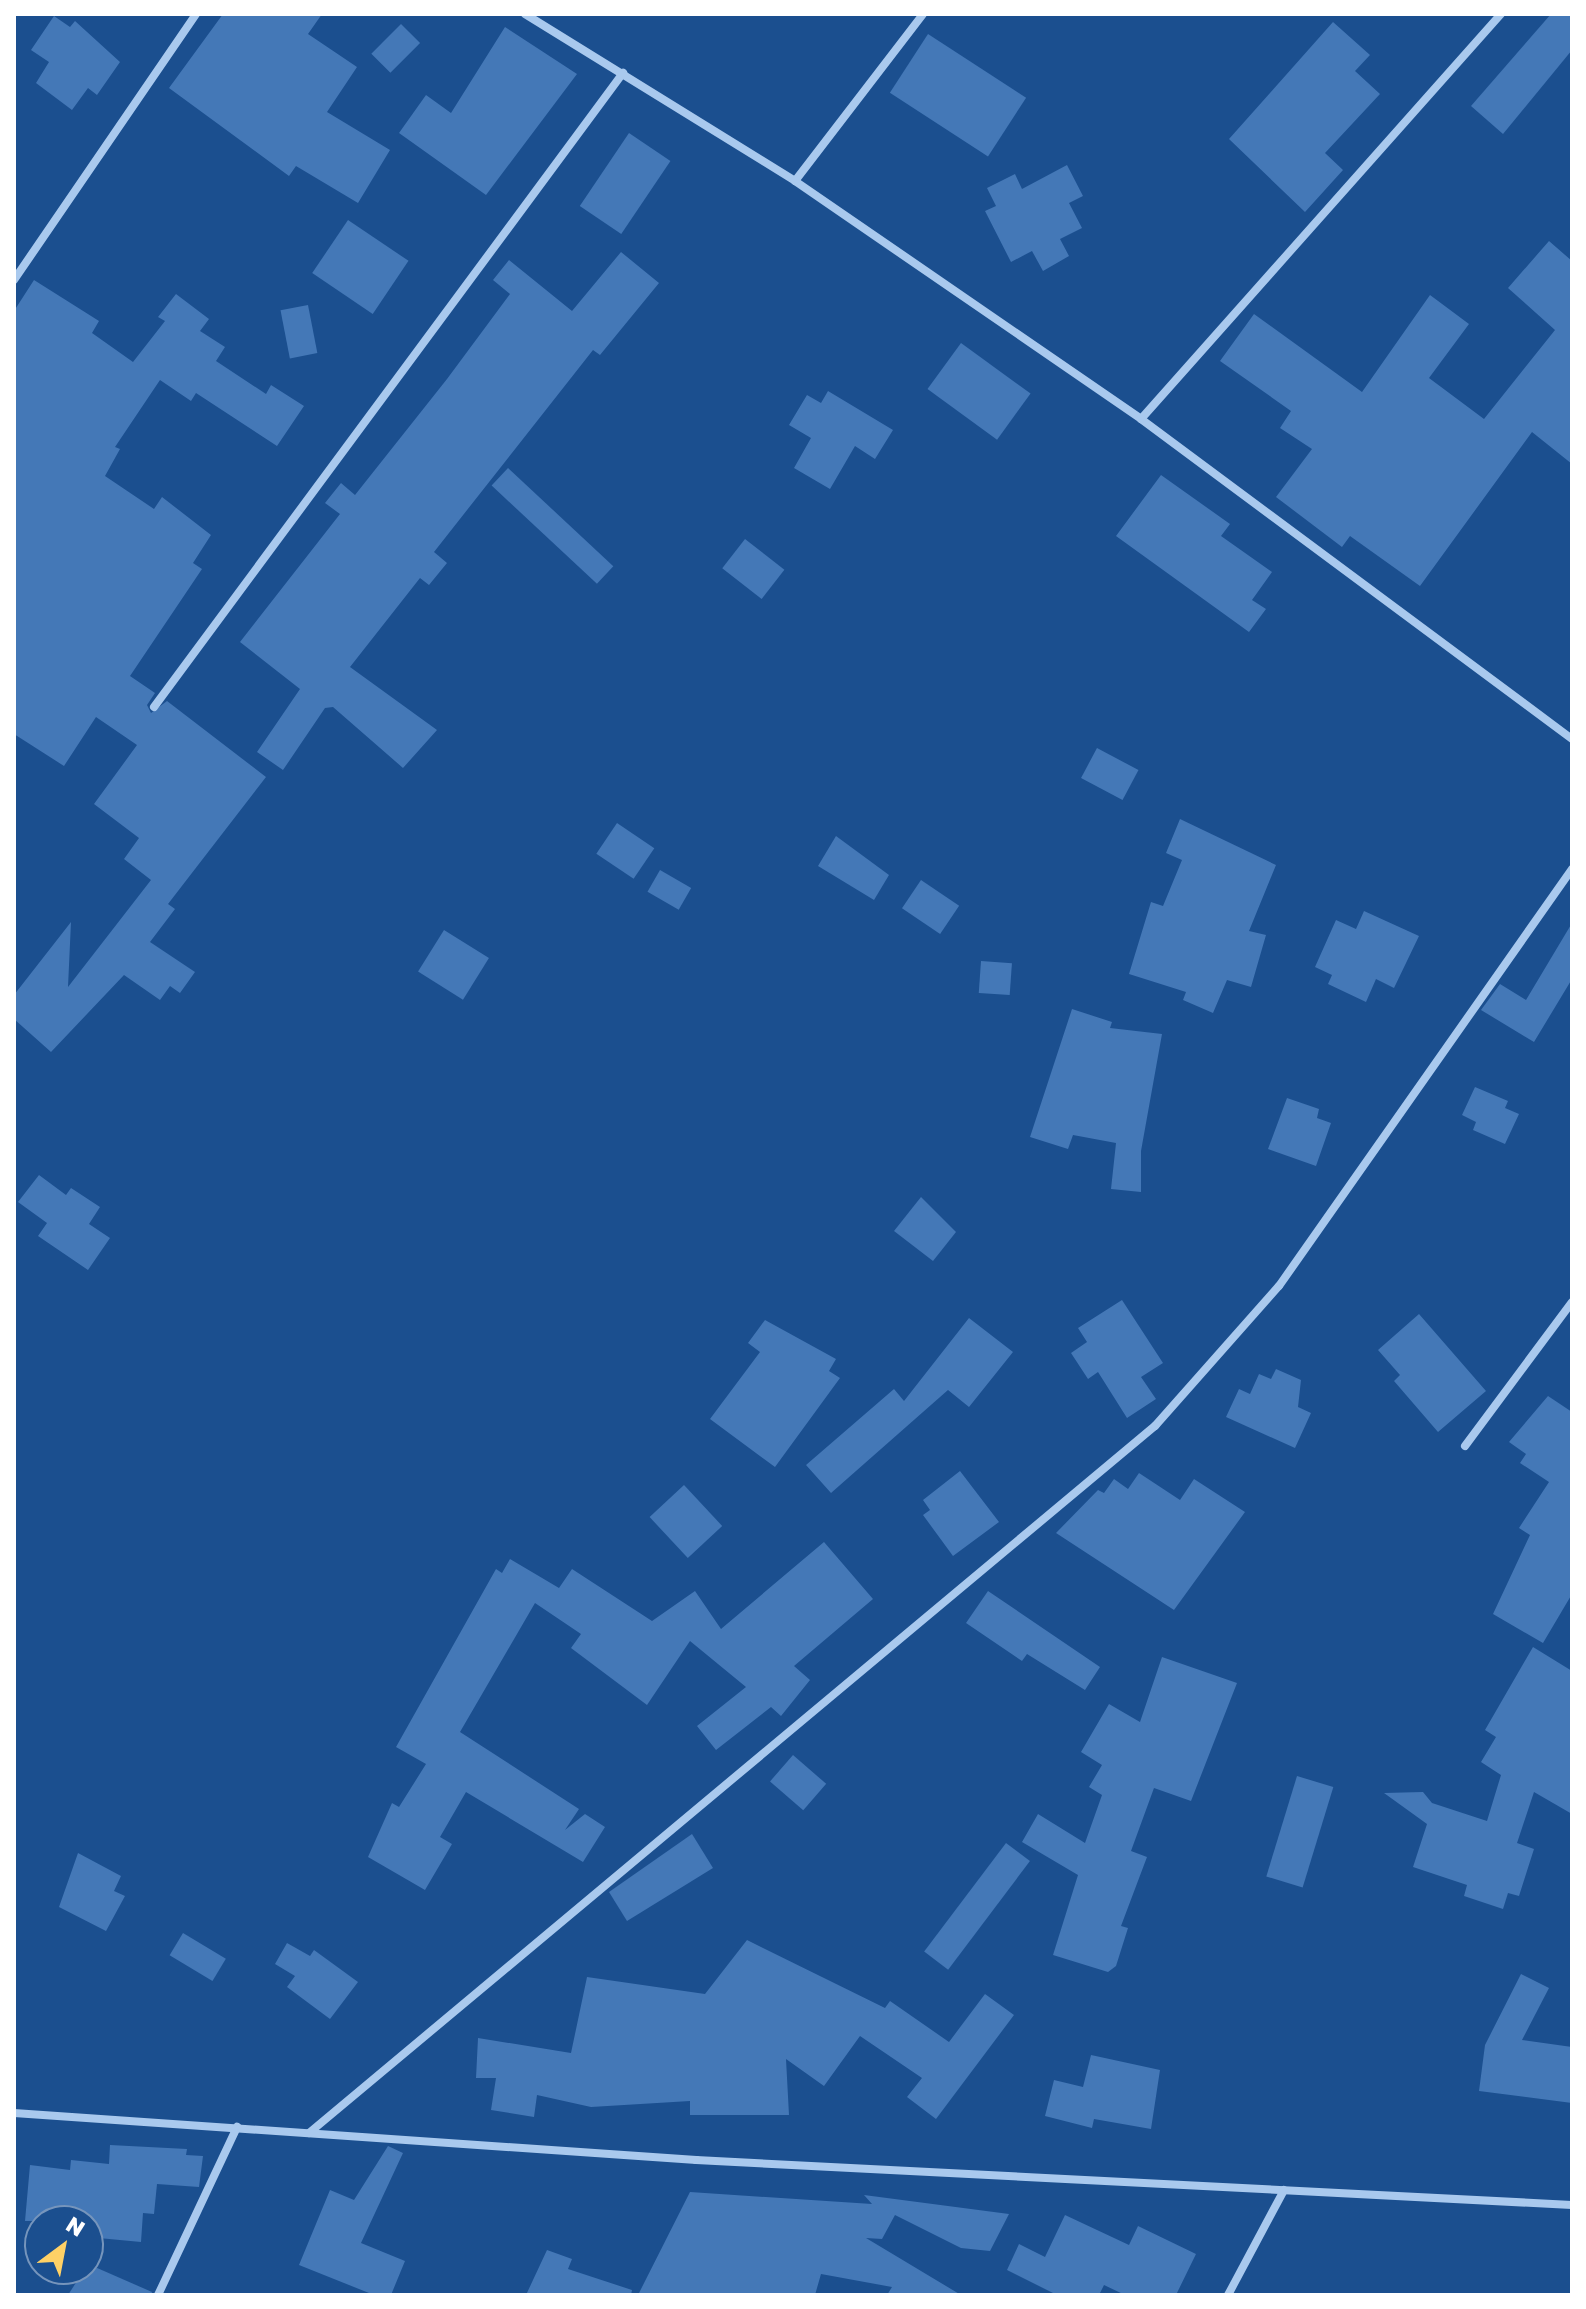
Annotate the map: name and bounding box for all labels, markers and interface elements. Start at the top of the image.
north arrow [24,2205,104,2285]
text: N [62,2210,90,2242]

